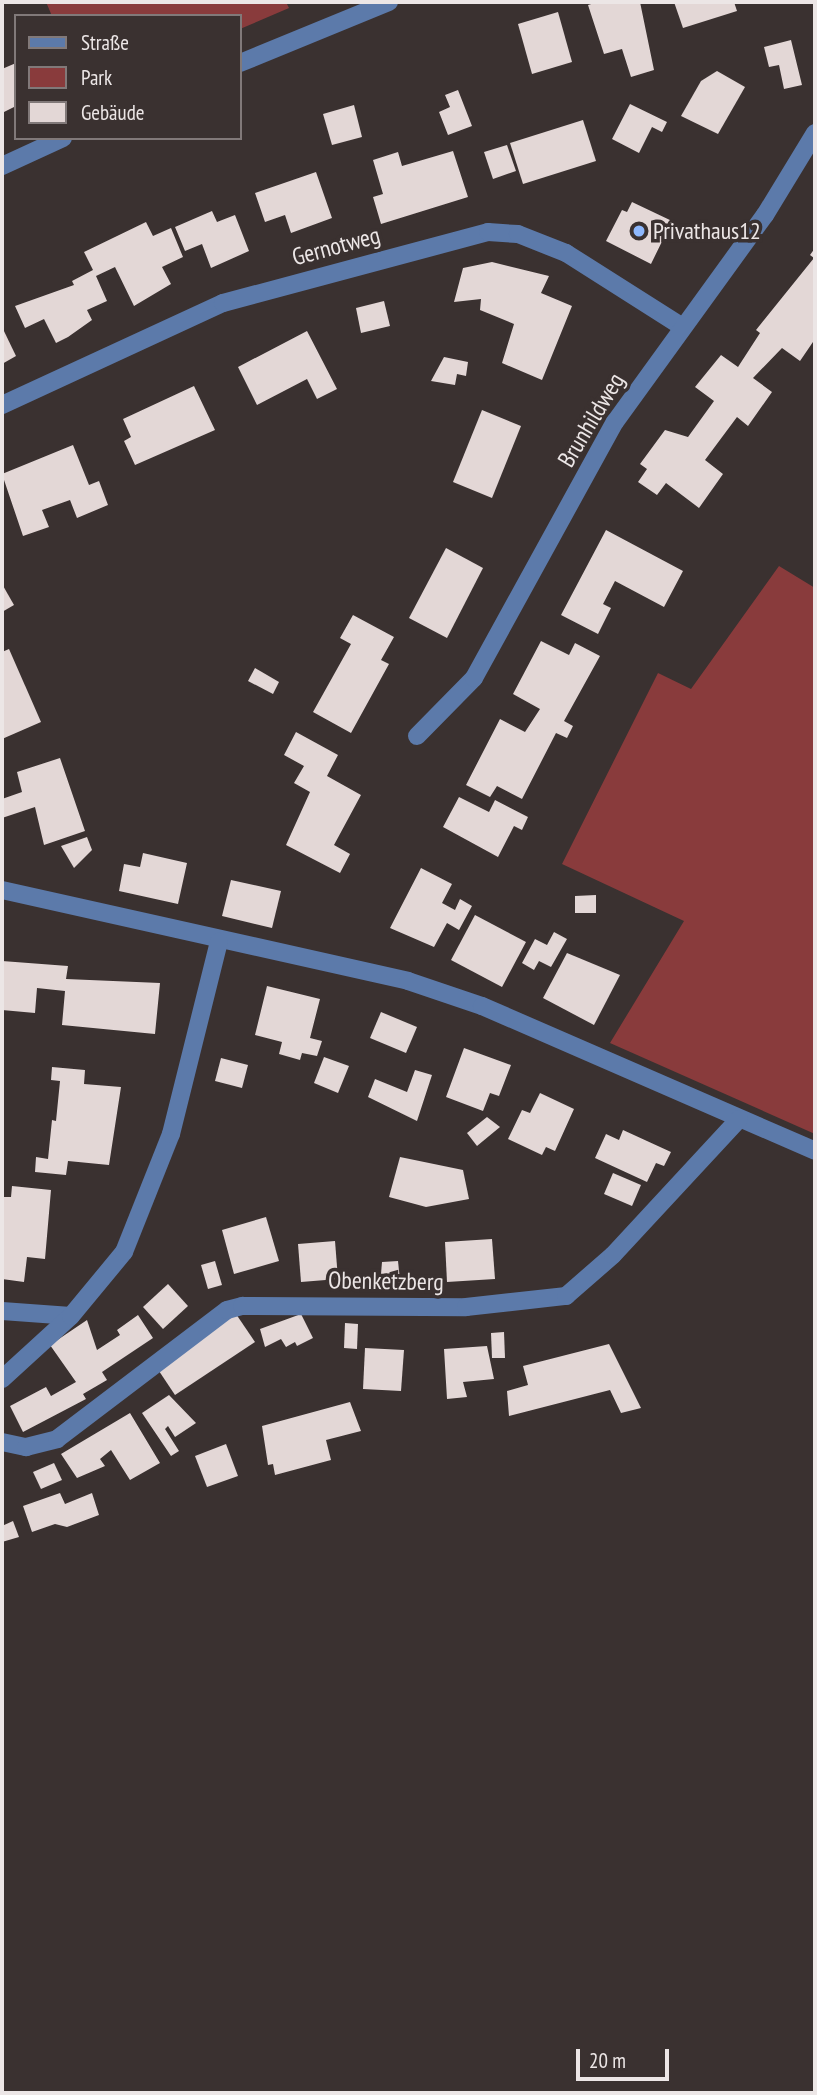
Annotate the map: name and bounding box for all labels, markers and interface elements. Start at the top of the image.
legend [14,14,242,140]
text: Straße [81,29,129,56]
text: Park [81,64,112,91]
text: Gebäude [81,99,144,126]
place label: Privathaus12 [653,217,761,245]
street label: Gernotweg [289,220,383,272]
marker: Privathaus12 [631,223,647,239]
street label: Brunhildweg [552,368,630,472]
street label: Obenketzberg [328,1266,444,1296]
scale bar [579,2036,672,2080]
text: 20 m [589,2047,626,2074]

